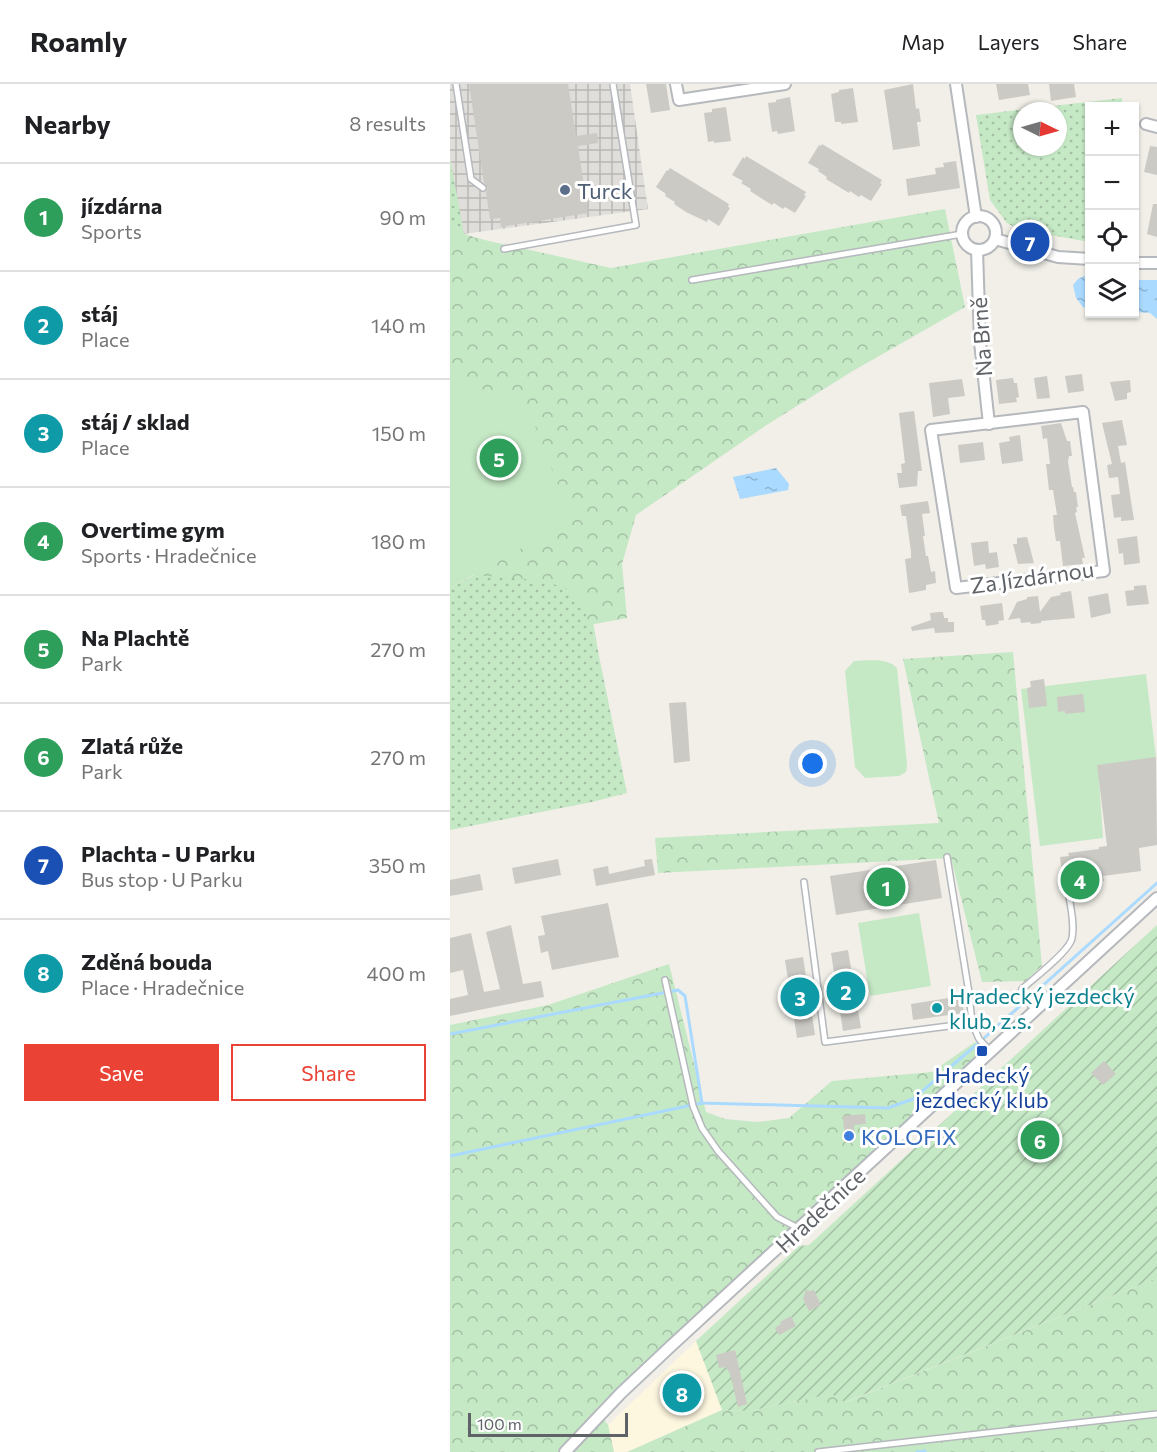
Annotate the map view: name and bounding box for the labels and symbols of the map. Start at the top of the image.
north arrow [1013,102,1067,156]
place label: Turck [577,177,633,204]
marker: Turck [558,183,572,197]
pin: 7 [1010,220,1050,264]
street label: Na Brně [965,296,997,378]
pin: 5 [479,436,518,481]
street label: Za Jízdárnou [969,555,1095,599]
your location [798,749,827,778]
pin: 4 [1060,858,1100,902]
pin: 1 [866,864,906,910]
pin: 2 [826,968,866,1014]
pin: 3 [780,974,820,1020]
place label: Hradecký jezdecký klub, z.s. [949,982,1135,1034]
marker: Hradecký jezdecký klub, z.s. [930,1001,944,1015]
marker: Hradecký jezdecký klub [975,1044,989,1058]
place label: Hradecký jezdecký klub [915,1061,1049,1113]
pin: 6 [1020,1118,1060,1162]
place label: KOLOFIX [861,1123,957,1150]
marker: KOLOFIX [842,1129,856,1143]
street label: Hradečnice [770,1162,870,1258]
pin: 8 [662,1370,702,1416]
scale bar [468,1410,628,1438]

